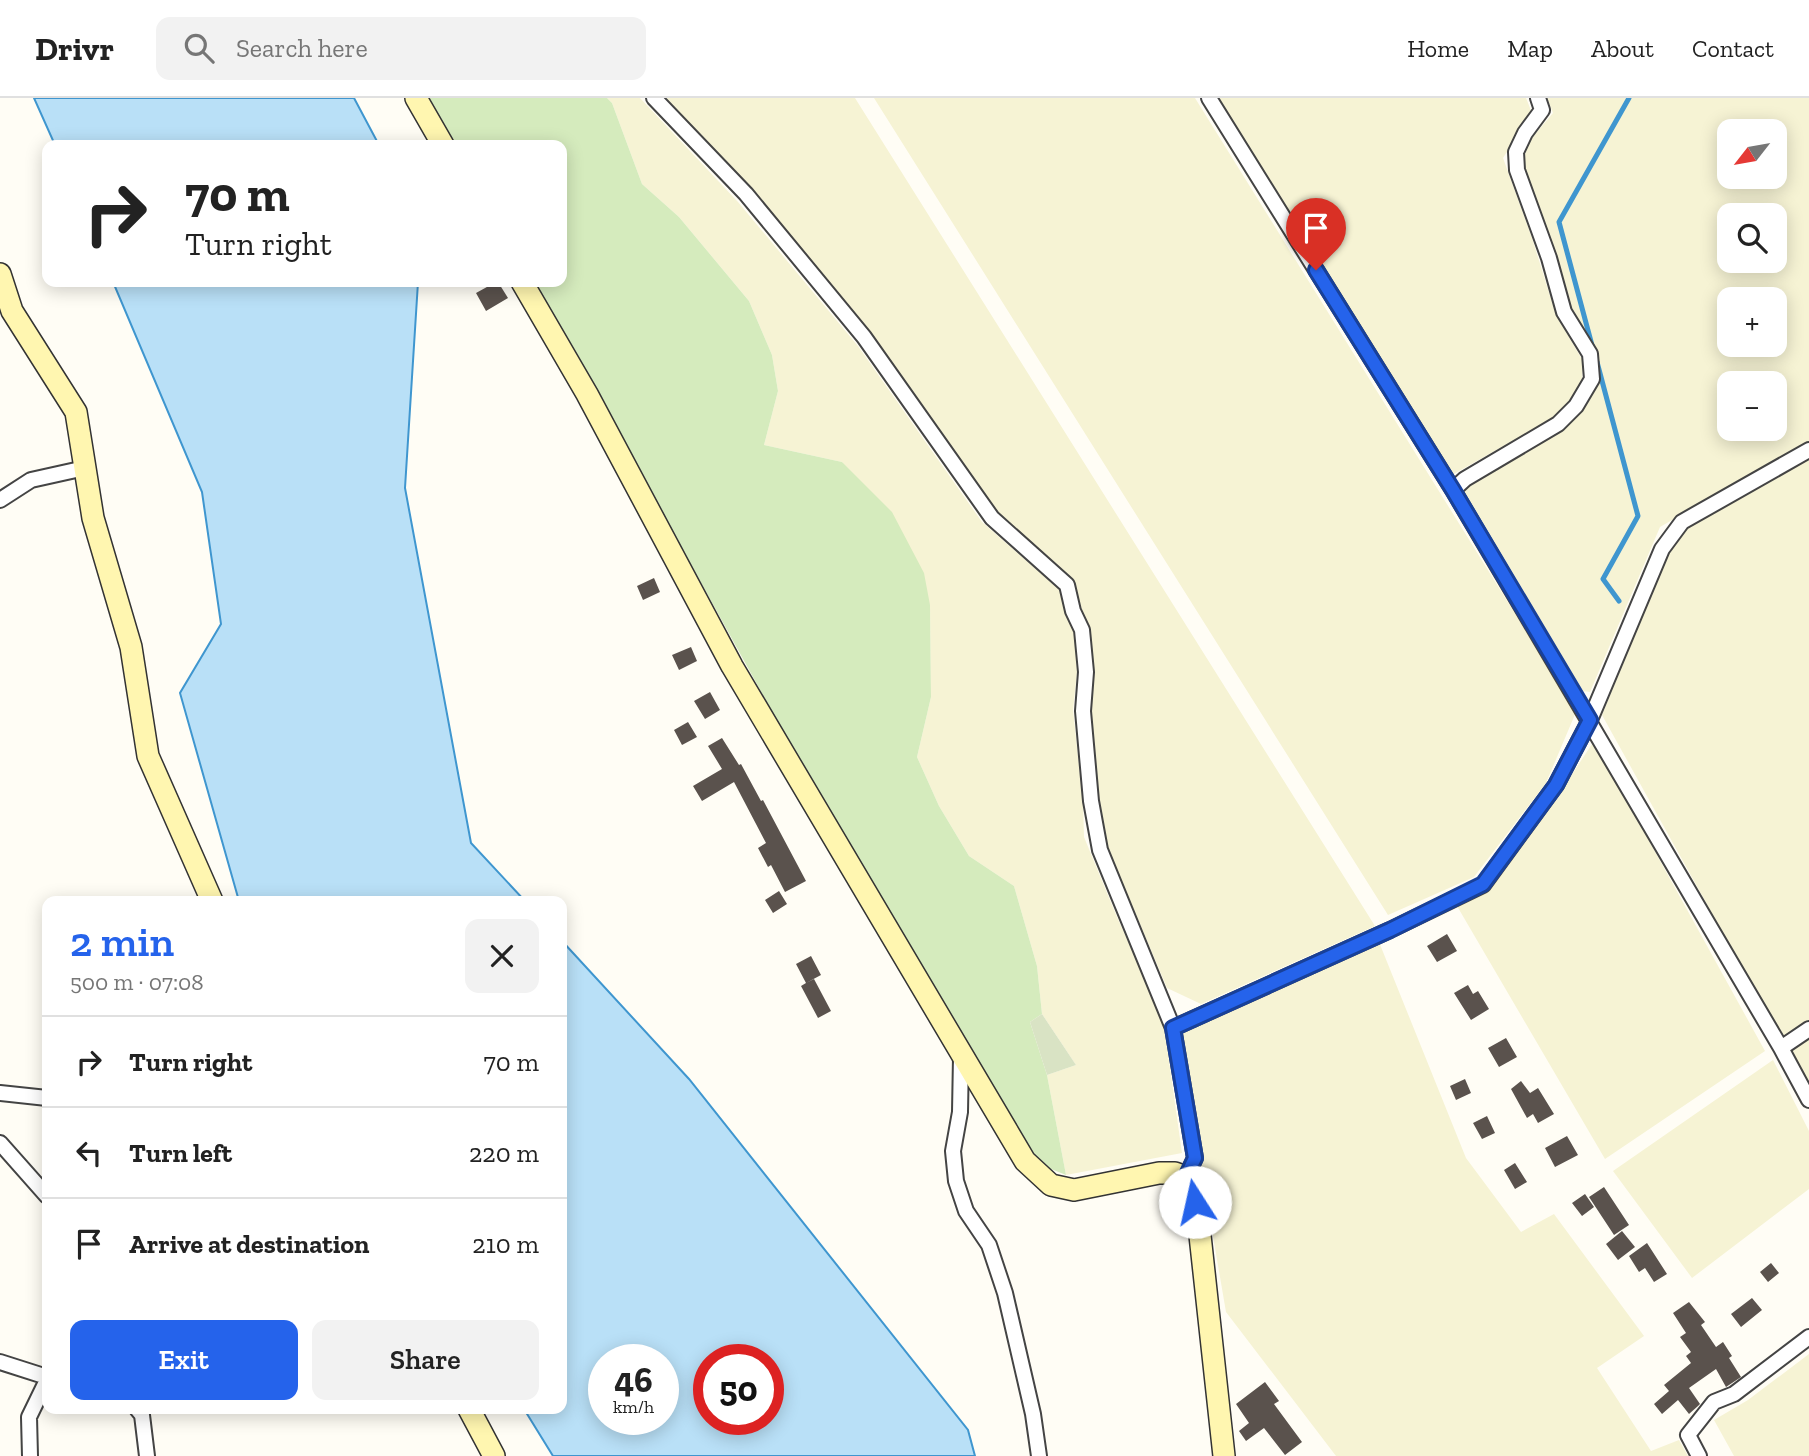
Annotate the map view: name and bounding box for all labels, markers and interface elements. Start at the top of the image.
search box [156,17,646,80]
text: Drivr [35,29,114,68]
icon: search [180,29,218,67]
text: Search here [236,32,368,64]
text: Home [1407,34,1469,63]
text: Map [1507,34,1553,63]
text: About [1591,34,1654,63]
text: Contact [1692,34,1774,63]
north arrow [1717,119,1787,189]
map controls [1717,119,1787,441]
text: 70 m [185,165,290,224]
icon: right [70,168,161,259]
pin [1286,198,1346,270]
button: search [1717,203,1787,273]
icon: arrive [1297,209,1335,247]
text: Turn right [185,225,332,263]
button: + [1717,287,1787,357]
button: − [1717,371,1787,441]
text: 2 min [70,916,174,967]
button: close [465,919,539,993]
text: 500 m · 07:08 [70,968,204,996]
icon: right [70,1043,108,1081]
text: Turn right [129,1046,252,1078]
text: 70 m [483,1046,539,1078]
icon: left [70,1134,108,1172]
text: Turn left [129,1137,232,1169]
text: 220 m [469,1137,539,1169]
position arrow [1158,1165,1232,1239]
icon: arrive [70,1225,108,1263]
text: Arrive at destination [129,1228,369,1260]
text: 210 m [472,1228,539,1260]
button: Exit [70,1320,298,1400]
button: Share [312,1320,539,1400]
speed limit sign: 50 [693,1344,784,1435]
text: 46 [614,1359,653,1401]
text: km/h [613,1396,654,1418]

